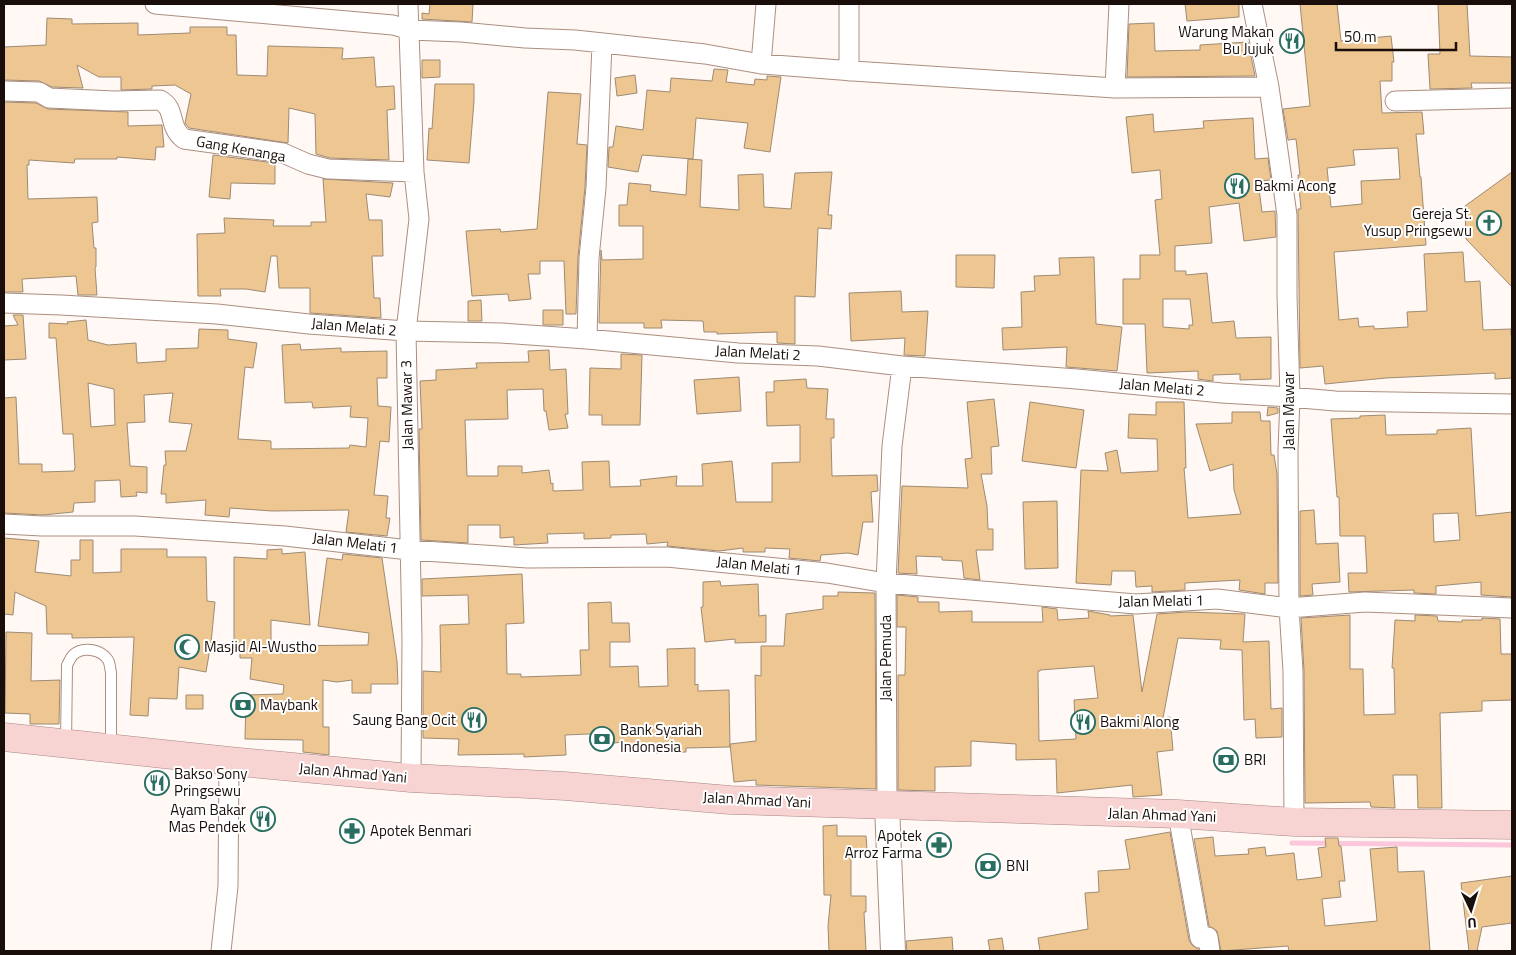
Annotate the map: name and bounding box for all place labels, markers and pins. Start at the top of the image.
place label: Warung Makan Bu Jujuk [1178,20,1274,60]
restaurant icon: Warung Makan Bu Jujuk [1279,28,1305,54]
restaurant icon: Bakmi Acong [1224,173,1250,199]
place label: Bakmi Acong [1254,174,1336,197]
place label: Gereja St. Yusup Pringsewu [1364,202,1472,242]
church icon: Gereja St. Yusup Pringsewu [1476,210,1502,236]
mosque icon: Masjid Al-Wustho [174,634,200,660]
place label: Masjid Al-Wustho [204,635,317,658]
bank icon: Maybank [230,692,256,718]
place label: Maybank [260,693,318,716]
restaurant icon: Saung Bang Ocit [461,707,487,733]
place label: Saung Bang Ocit [353,708,457,731]
restaurant icon: Bakmi Along [1070,709,1096,735]
place label: Bakmi Along [1100,710,1179,733]
place label: Bank Syariah Indonesia [620,718,702,758]
bank icon: Bank Syariah Indonesia [589,726,615,752]
bank icon: BRI [1213,747,1239,773]
place label: BRI [1244,748,1266,771]
place label: Bakso Sony Pringsewu [174,762,247,802]
restaurant icon: Bakso Sony Pringsewu [144,770,170,796]
place label: Ayam Bakar Mas Pendek [168,798,246,838]
restaurant icon: Ayam Bakar Mas Pendek [250,806,276,832]
pharmacy icon: Apotek Benmari [339,818,365,844]
place label: Apotek Benmari [370,819,471,842]
place label: Apotek Arroz Farma [845,824,922,864]
pharmacy icon: Apotek Arroz Farma [926,832,952,858]
bank icon: BNI [975,853,1001,879]
place label: BNI [1006,854,1029,877]

